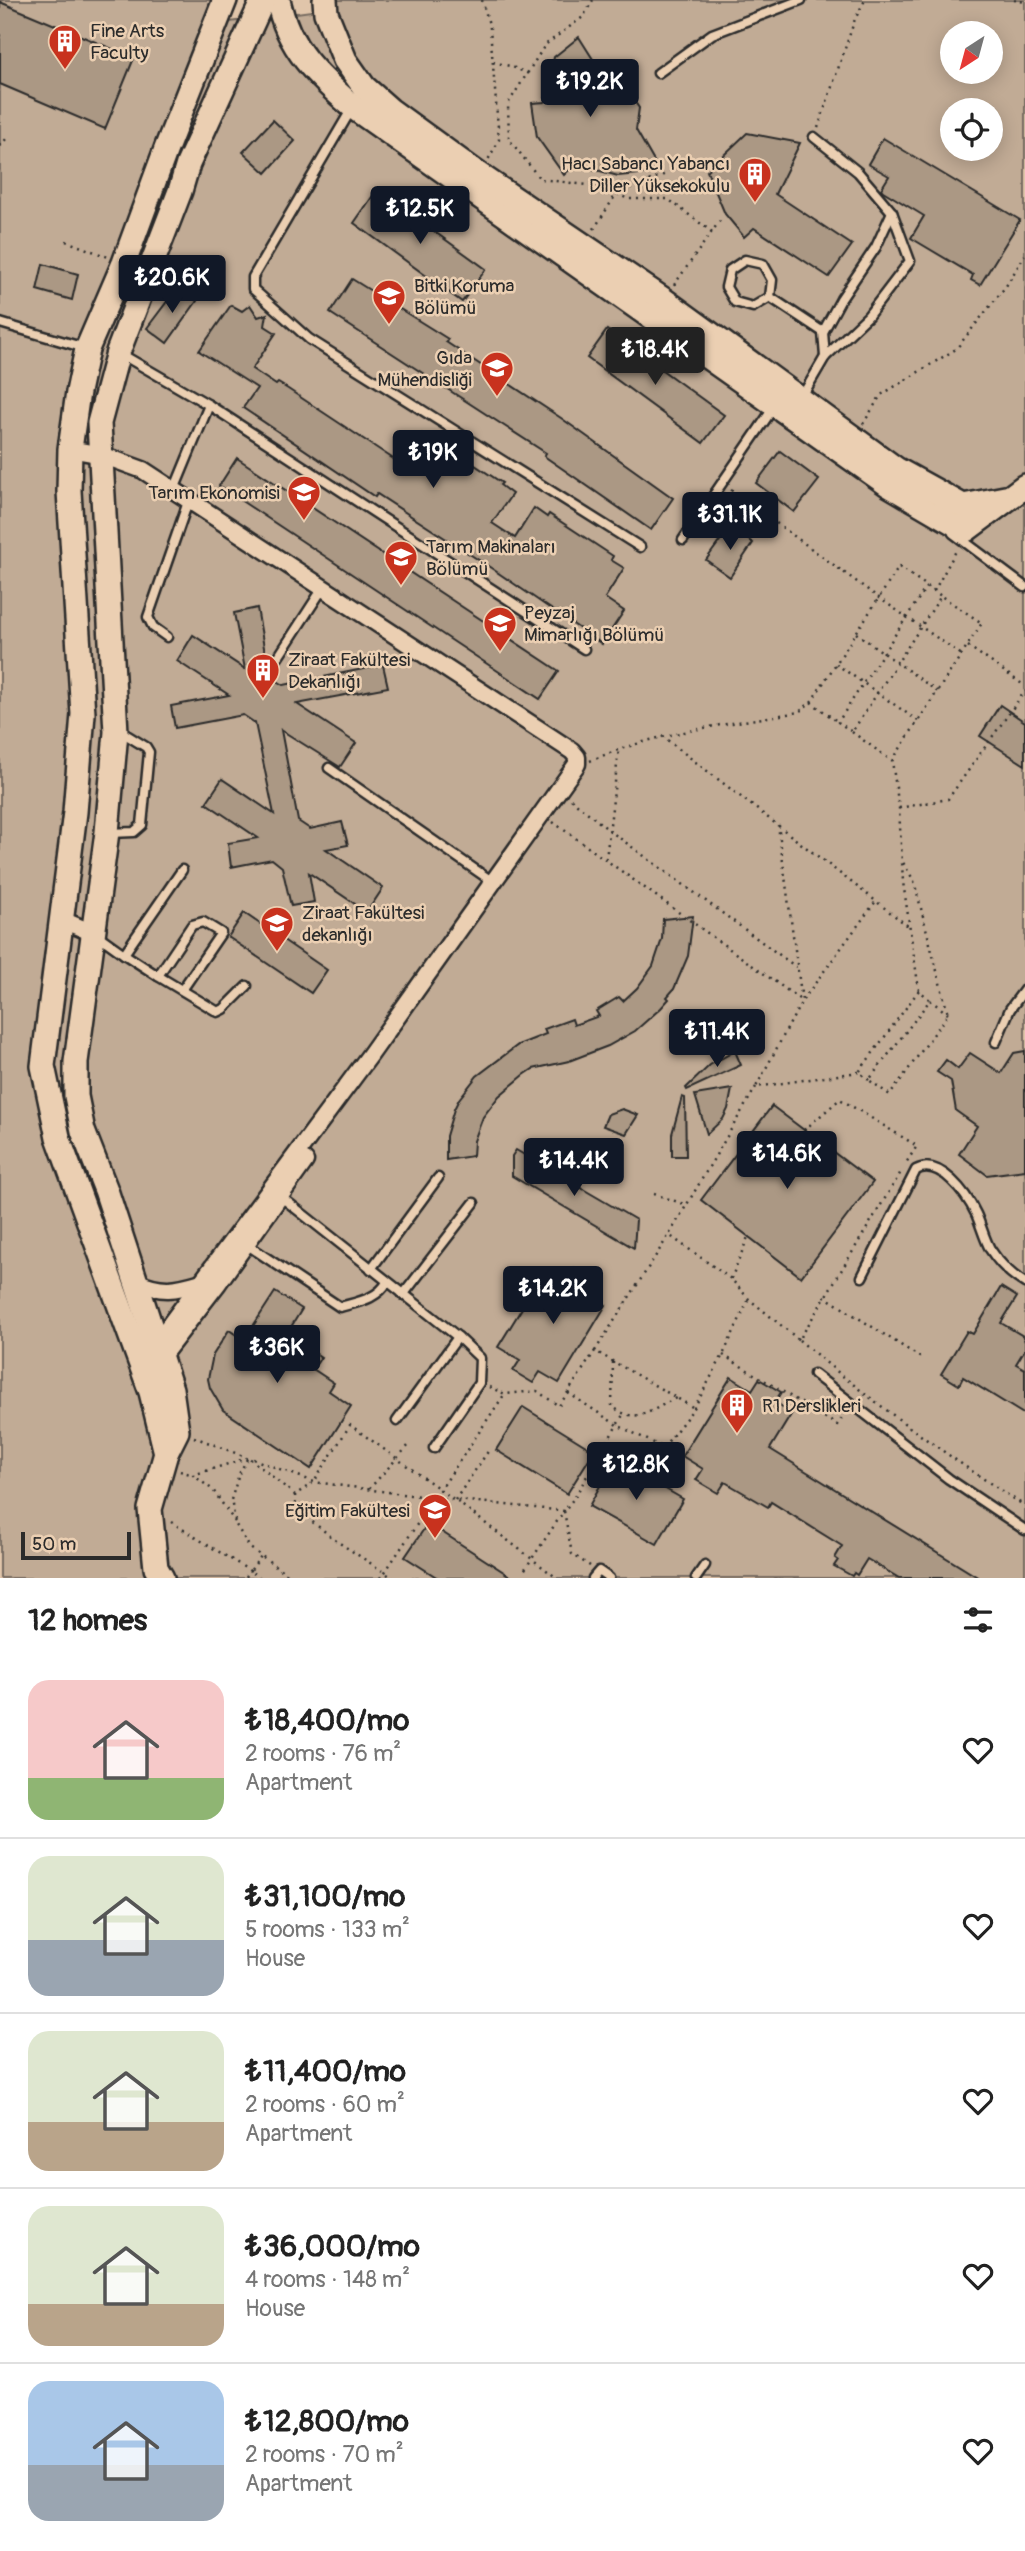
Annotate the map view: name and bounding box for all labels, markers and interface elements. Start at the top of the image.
place label: Fine Arts Faculty [90,19,165,65]
north arrow [940,21,1003,84]
map controls [940,21,1003,161]
building icon: Fine Arts Faculty [46,22,84,71]
pin: ₺19.2K [533,60,647,119]
text: ₺19.2K [557,67,623,96]
button: locate [940,98,1003,161]
place label: Hacı Sabancı Yabancı Diller Yüksekokulu [561,152,730,198]
building icon: Hacı Sabancı Yabancı Diller Yüksekokulu [736,155,774,204]
pin: ₺12.5K [363,187,477,246]
text: ₺12.5K [386,194,454,223]
pin: ₺20.6K [115,256,229,315]
text: ₺20.6K [135,263,209,292]
place label: Bitki Koruma Bölümü [414,274,515,320]
school or university icon: Bitki Koruma Bölümü [370,277,408,326]
pin: ₺18.4K [598,328,712,387]
text: ₺18.4K [622,335,688,364]
place label: Gıda Mühendisliği [377,346,472,392]
school or university icon: Gıda Mühendisliği [478,349,516,398]
pin: ₺19K [392,430,474,490]
text: ₺19K [409,438,457,467]
school or university icon: Tarım Ekonomisi [285,473,323,522]
place label: Tarım Ekonomisi [148,481,280,505]
pin: ₺31.1K [673,492,787,552]
text: ₺31.1K [698,500,762,529]
place label: Tarım Makinaları Bölümü [426,535,556,581]
school or university icon: Tarım Makinaları Bölümü [382,538,420,587]
place label: Peyzaj Mimarlığı Bölümü [524,601,664,647]
school or university icon: Peyzaj Mimarlığı Bölümü [481,604,519,653]
place label: Ziraat Fakültesi Dekanlığı [288,648,410,694]
building icon: Ziraat Fakültesi Dekanlığı [244,651,282,700]
place label: Ziraat Fakültesi dekanlığı [302,901,424,947]
school or university icon: Ziraat Fakültesi dekanlığı [258,904,296,953]
pin: ₺11.4K [660,1010,774,1069]
text: ₺11.4K [685,1017,749,1046]
pin: ₺14.6K [730,1132,844,1191]
pin: ₺14.4K [517,1138,631,1198]
text: ₺14.6K [753,1139,821,1168]
text: ₺14.4K [540,1146,608,1175]
pin: ₺14.2K [496,1266,610,1326]
text: ₺14.2K [519,1274,587,1303]
pin: ₺36K [236,1326,318,1385]
text: ₺36K [250,1333,304,1362]
building icon: R1 Derslikleri [718,1386,756,1435]
place label: R1 Derslikleri [762,1394,861,1418]
pin: ₺12.8K [579,1442,693,1502]
text: ₺12.8K [603,1450,669,1479]
school or university icon: Eğitim Fakültesi [416,1491,454,1540]
place label: Eğitim Fakültesi [285,1499,410,1523]
scale bar [21,1529,131,1561]
text: 50 m [32,1532,76,1556]
icon: filters [959,1601,997,1639]
text: 12 homes [28,1602,147,1639]
text: ₺18,400/mo [245,1702,409,1739]
icon: home [84,1708,168,1792]
icon: heart [959,1731,997,1769]
text: 2 rooms · 76 m² [245,1739,401,1768]
text: Apartment [245,1768,352,1797]
text: ₺31,100/mo [245,1878,405,1915]
icon: home [84,1884,168,1968]
icon: heart [959,1907,997,1945]
text: 5 rooms · 133 m² [245,1915,410,1944]
text: House [245,1944,305,1973]
text: ₺11,400/mo [245,2053,406,2090]
icon: home [84,2059,168,2143]
icon: heart [959,2082,997,2120]
text: 2 rooms · 60 m² [245,2090,405,2119]
text: Apartment [245,2119,352,2148]
text: ₺36,000/mo [245,2228,420,2265]
icon: home [84,2234,168,2318]
icon: heart [959,2257,997,2295]
text: 4 rooms · 148 m² [245,2265,410,2294]
text: House [245,2294,305,2323]
text: ₺12,800/mo [245,2403,409,2440]
icon: home [84,2409,168,2493]
icon: heart [959,2432,997,2470]
text: 2 rooms · 70 m² [245,2440,404,2469]
text: Apartment [245,2469,352,2498]

